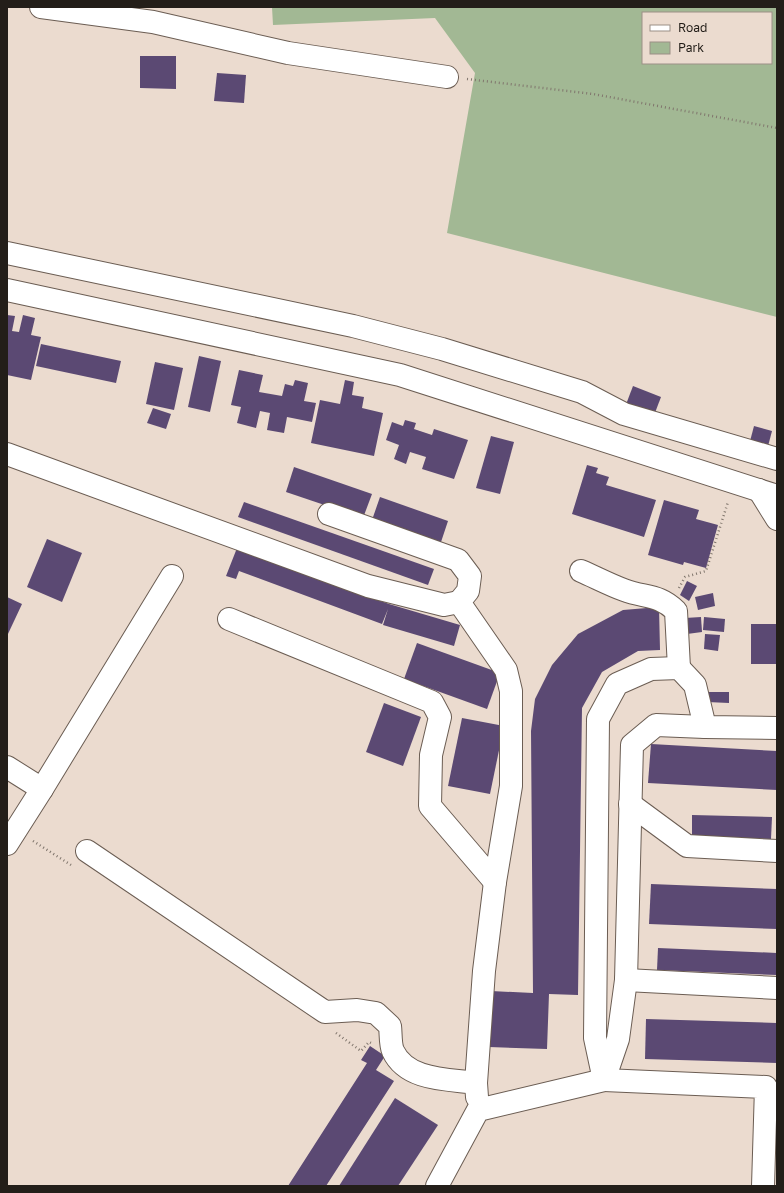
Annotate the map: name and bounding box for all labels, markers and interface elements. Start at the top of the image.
legend [642,12,772,64]
text: Road [678,20,707,35]
text: Park [678,40,704,55]

